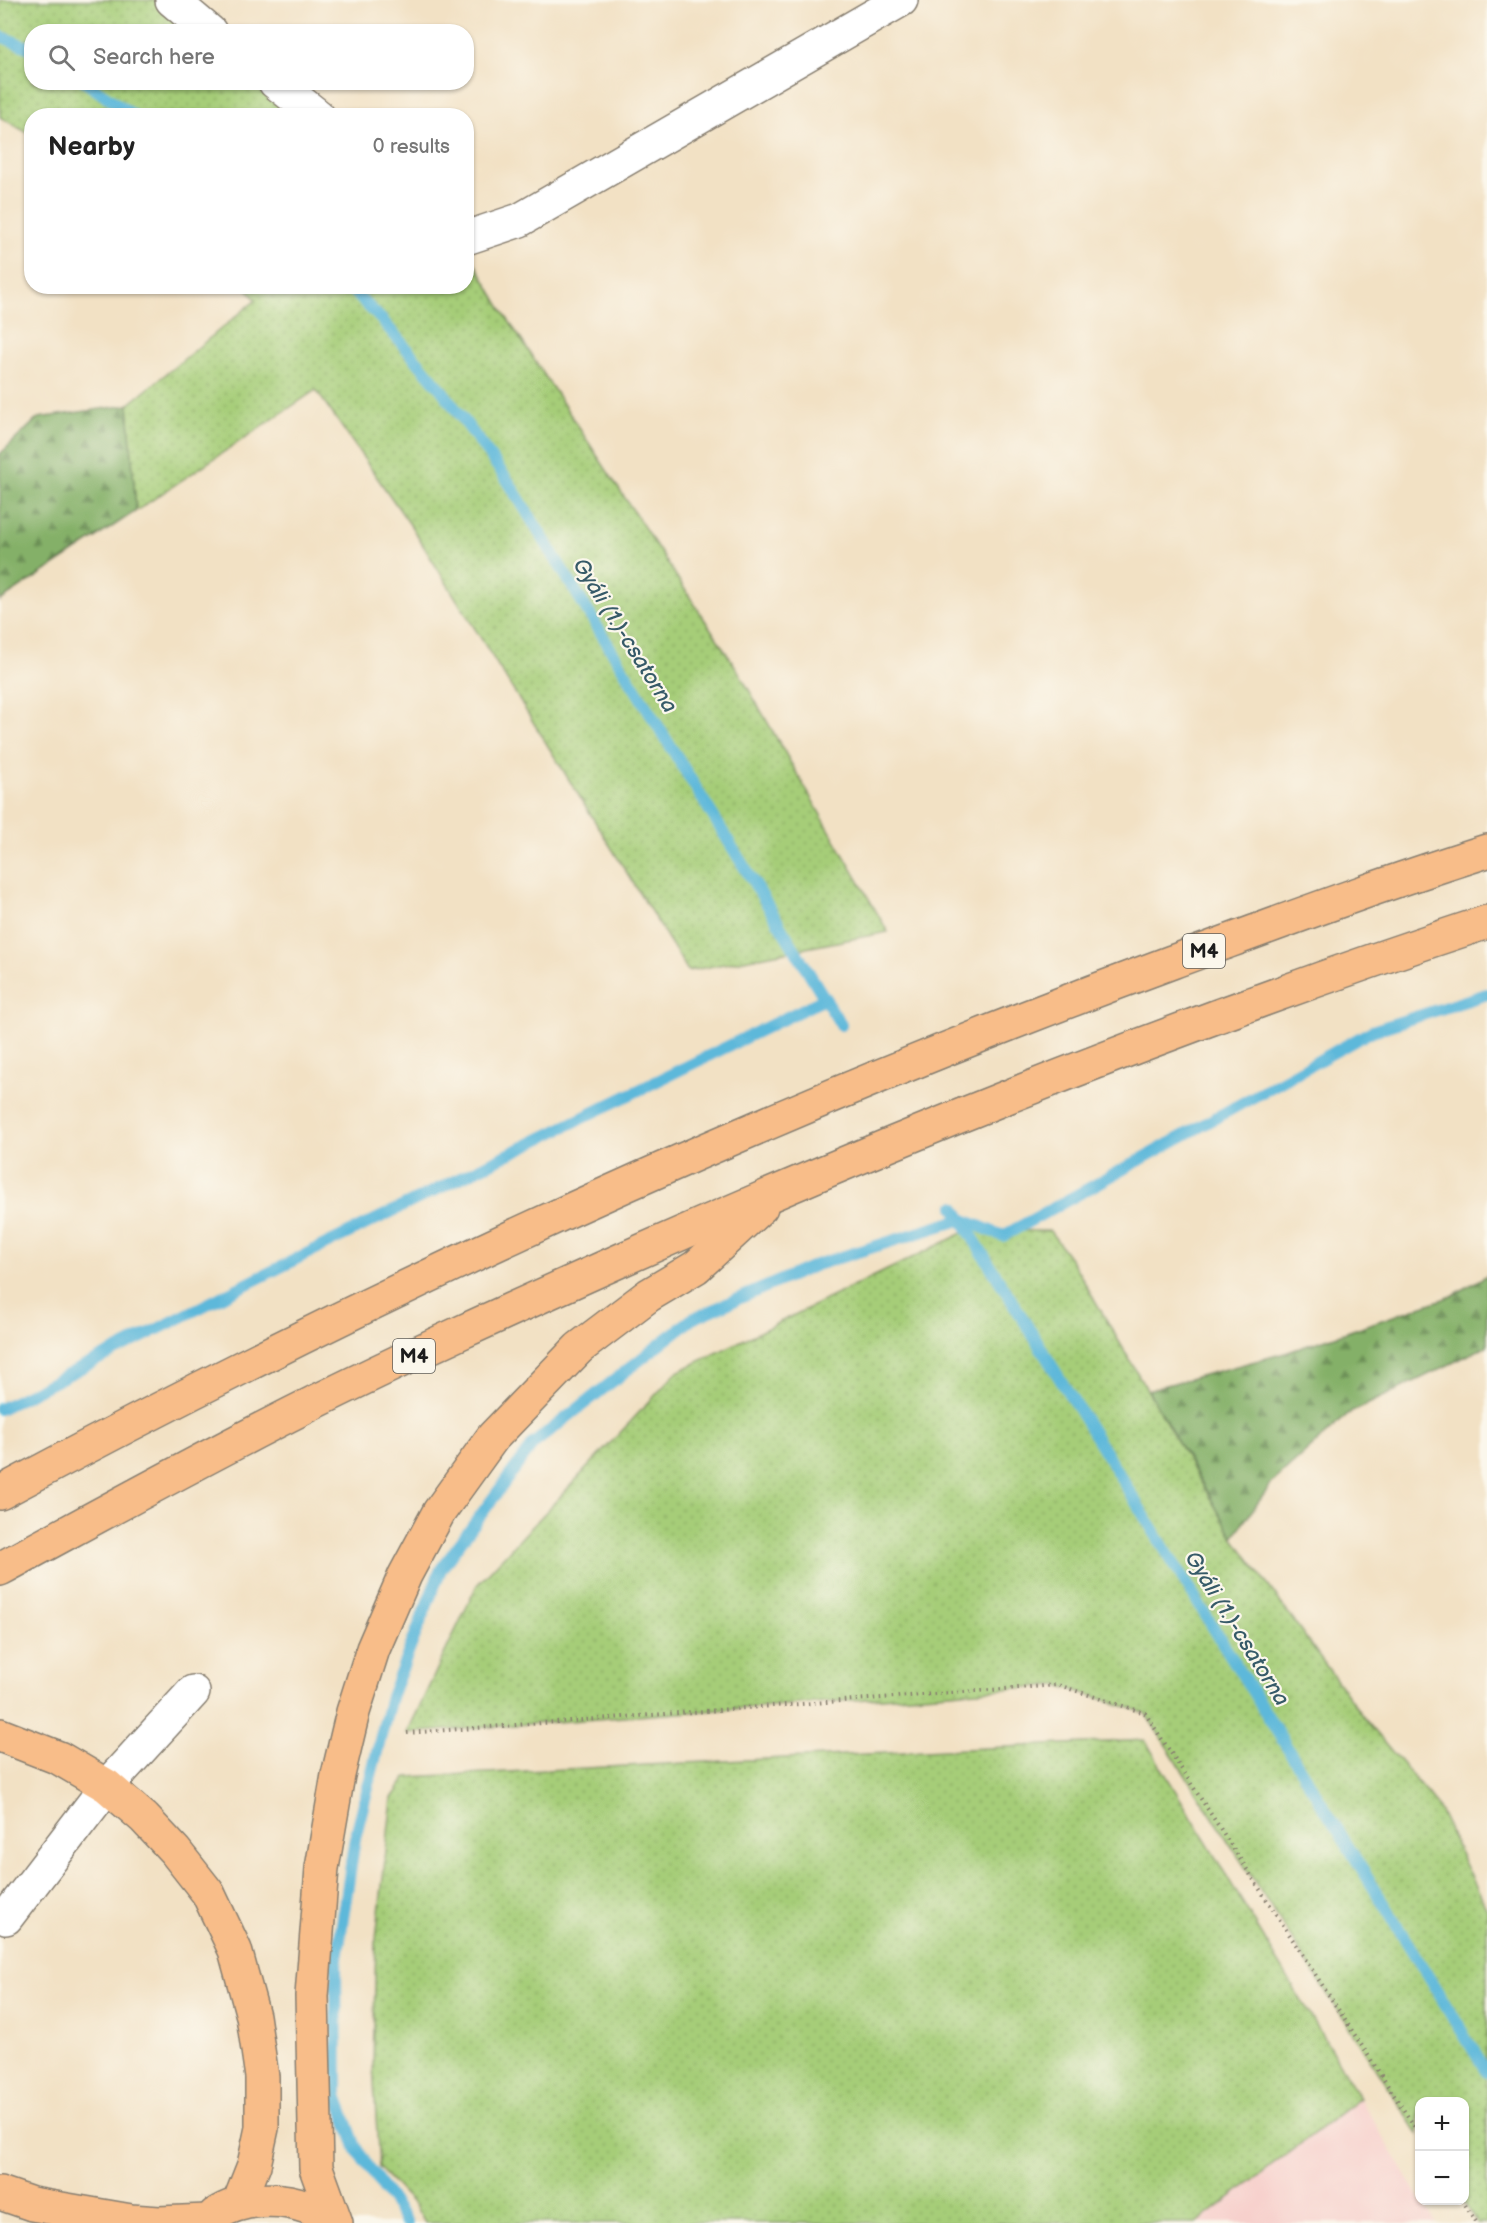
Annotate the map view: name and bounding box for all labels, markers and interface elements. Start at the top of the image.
search box [24,24,474,90]
icon: search [45,41,78,74]
text: Search here [93,44,215,71]
text: Nearby [48,132,135,163]
text: 0 results [373,135,450,159]
water label: Gyáli (1.)-csatorna [566,554,683,718]
road number: M4 [1183,934,1225,968]
road number: M4 [393,1339,435,1373]
water label: Gyáli (1.)-csatorna [1178,1547,1295,1711]
map controls [1415,2097,1469,2205]
button: + [1415,2097,1469,2151]
button: − [1415,2151,1469,2205]

